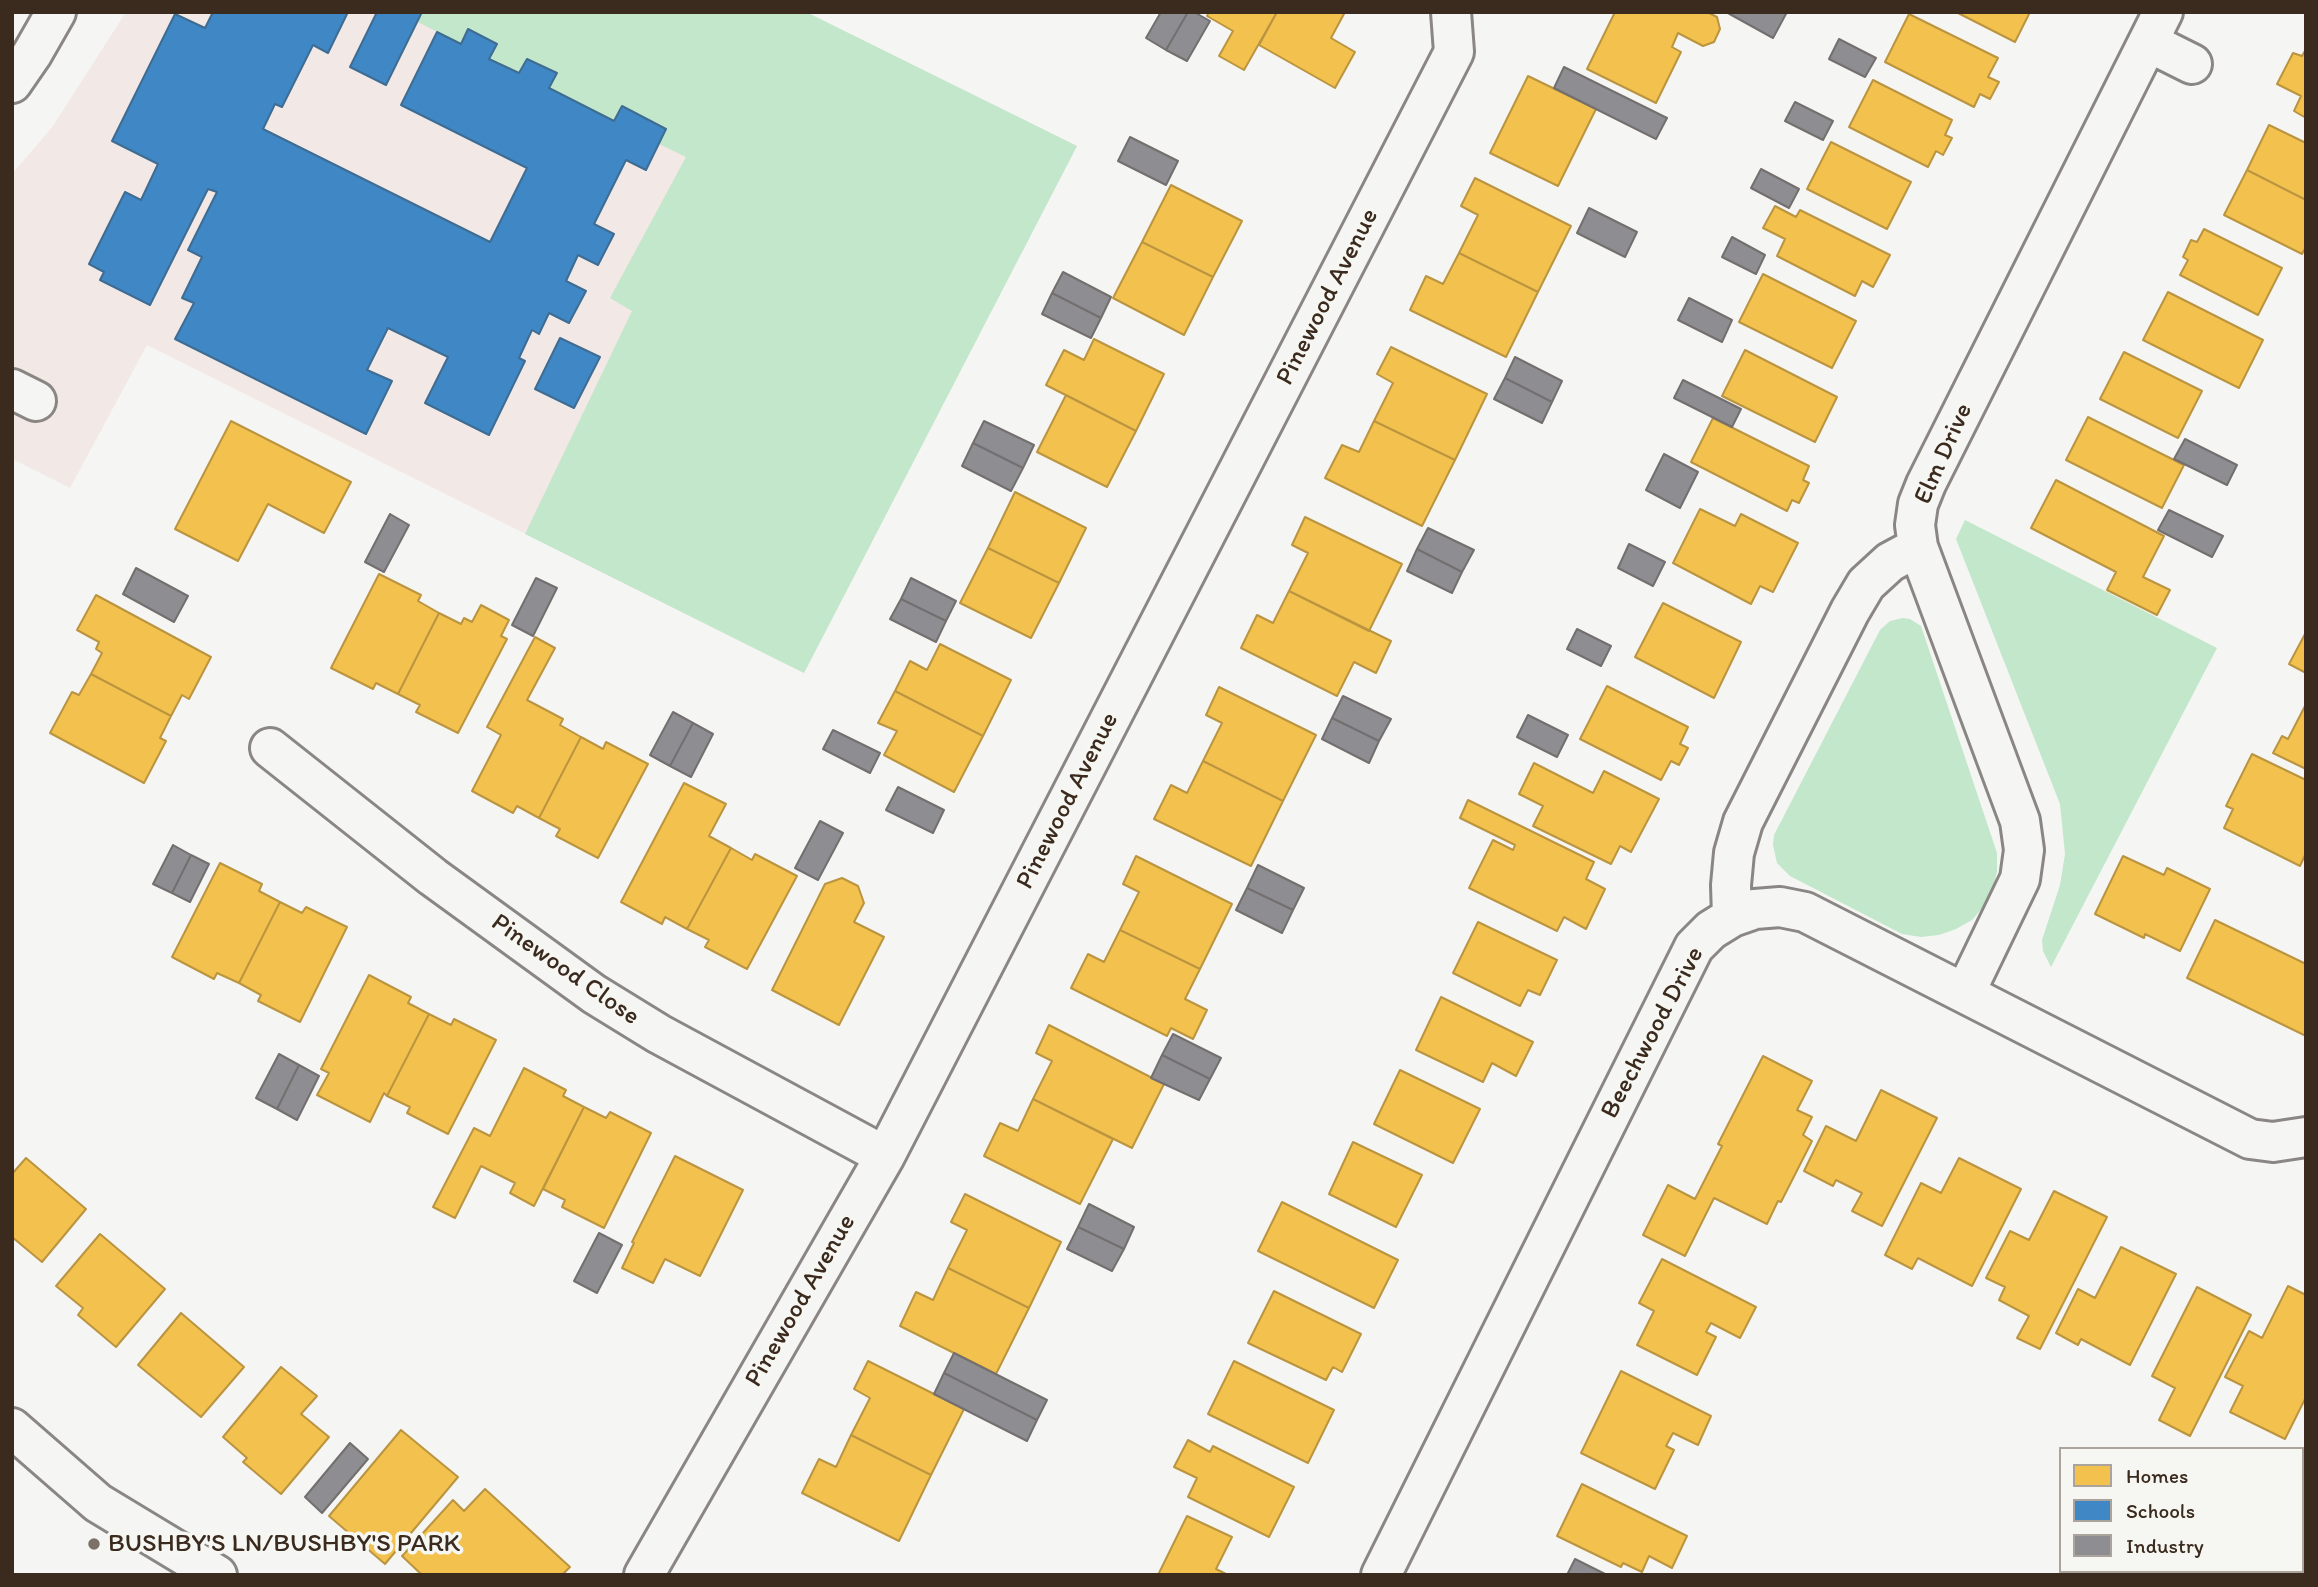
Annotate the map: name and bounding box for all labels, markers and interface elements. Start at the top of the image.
street label: Pinewood Avenue [1270,203,1386,391]
street label: Elm Drive [1908,399,1980,509]
street label: Pinewood Avenue [1010,707,1126,895]
street label: Pinewood Close [485,907,645,1033]
street label: Beechwood Drive [1595,942,1711,1124]
street label: Pinewood Avenue [739,1209,863,1393]
legend [2059,1447,2304,1573]
text: Homes [2126,1463,2188,1488]
text: Schools [2126,1498,2195,1523]
place label: BUSHBY'S LN/BUSHBY'S PARK [108,1528,460,1560]
text: Industry [2126,1533,2204,1558]
marker: BUSHBY'S LN/BUSHBY'S PARK [86,1536,102,1552]

